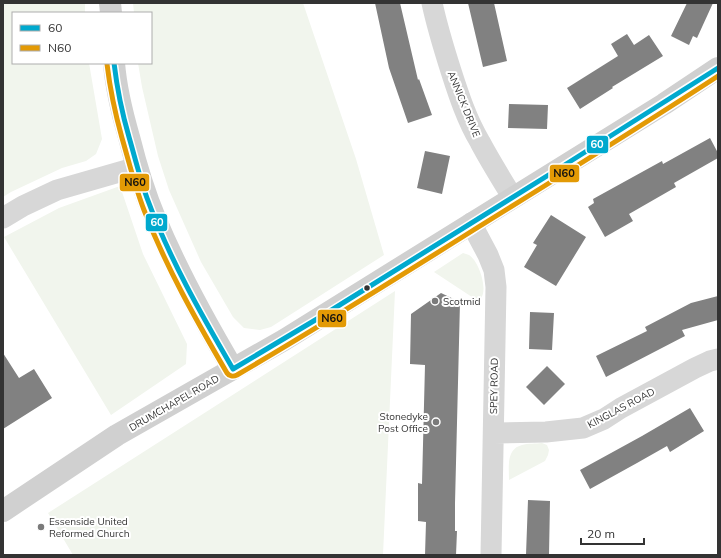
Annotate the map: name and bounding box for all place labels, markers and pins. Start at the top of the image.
unlabelled marker [362,283,372,293]
place label: Scotmid [443,295,480,308]
marker: Scotmid [430,296,440,306]
place label: Stonedyke Post Office [378,410,428,435]
marker: Stonedyke Post Office [431,417,441,427]
place label: Essenside United Reformed Church [49,515,130,540]
marker: Essenside United Reformed Church [36,522,46,532]

